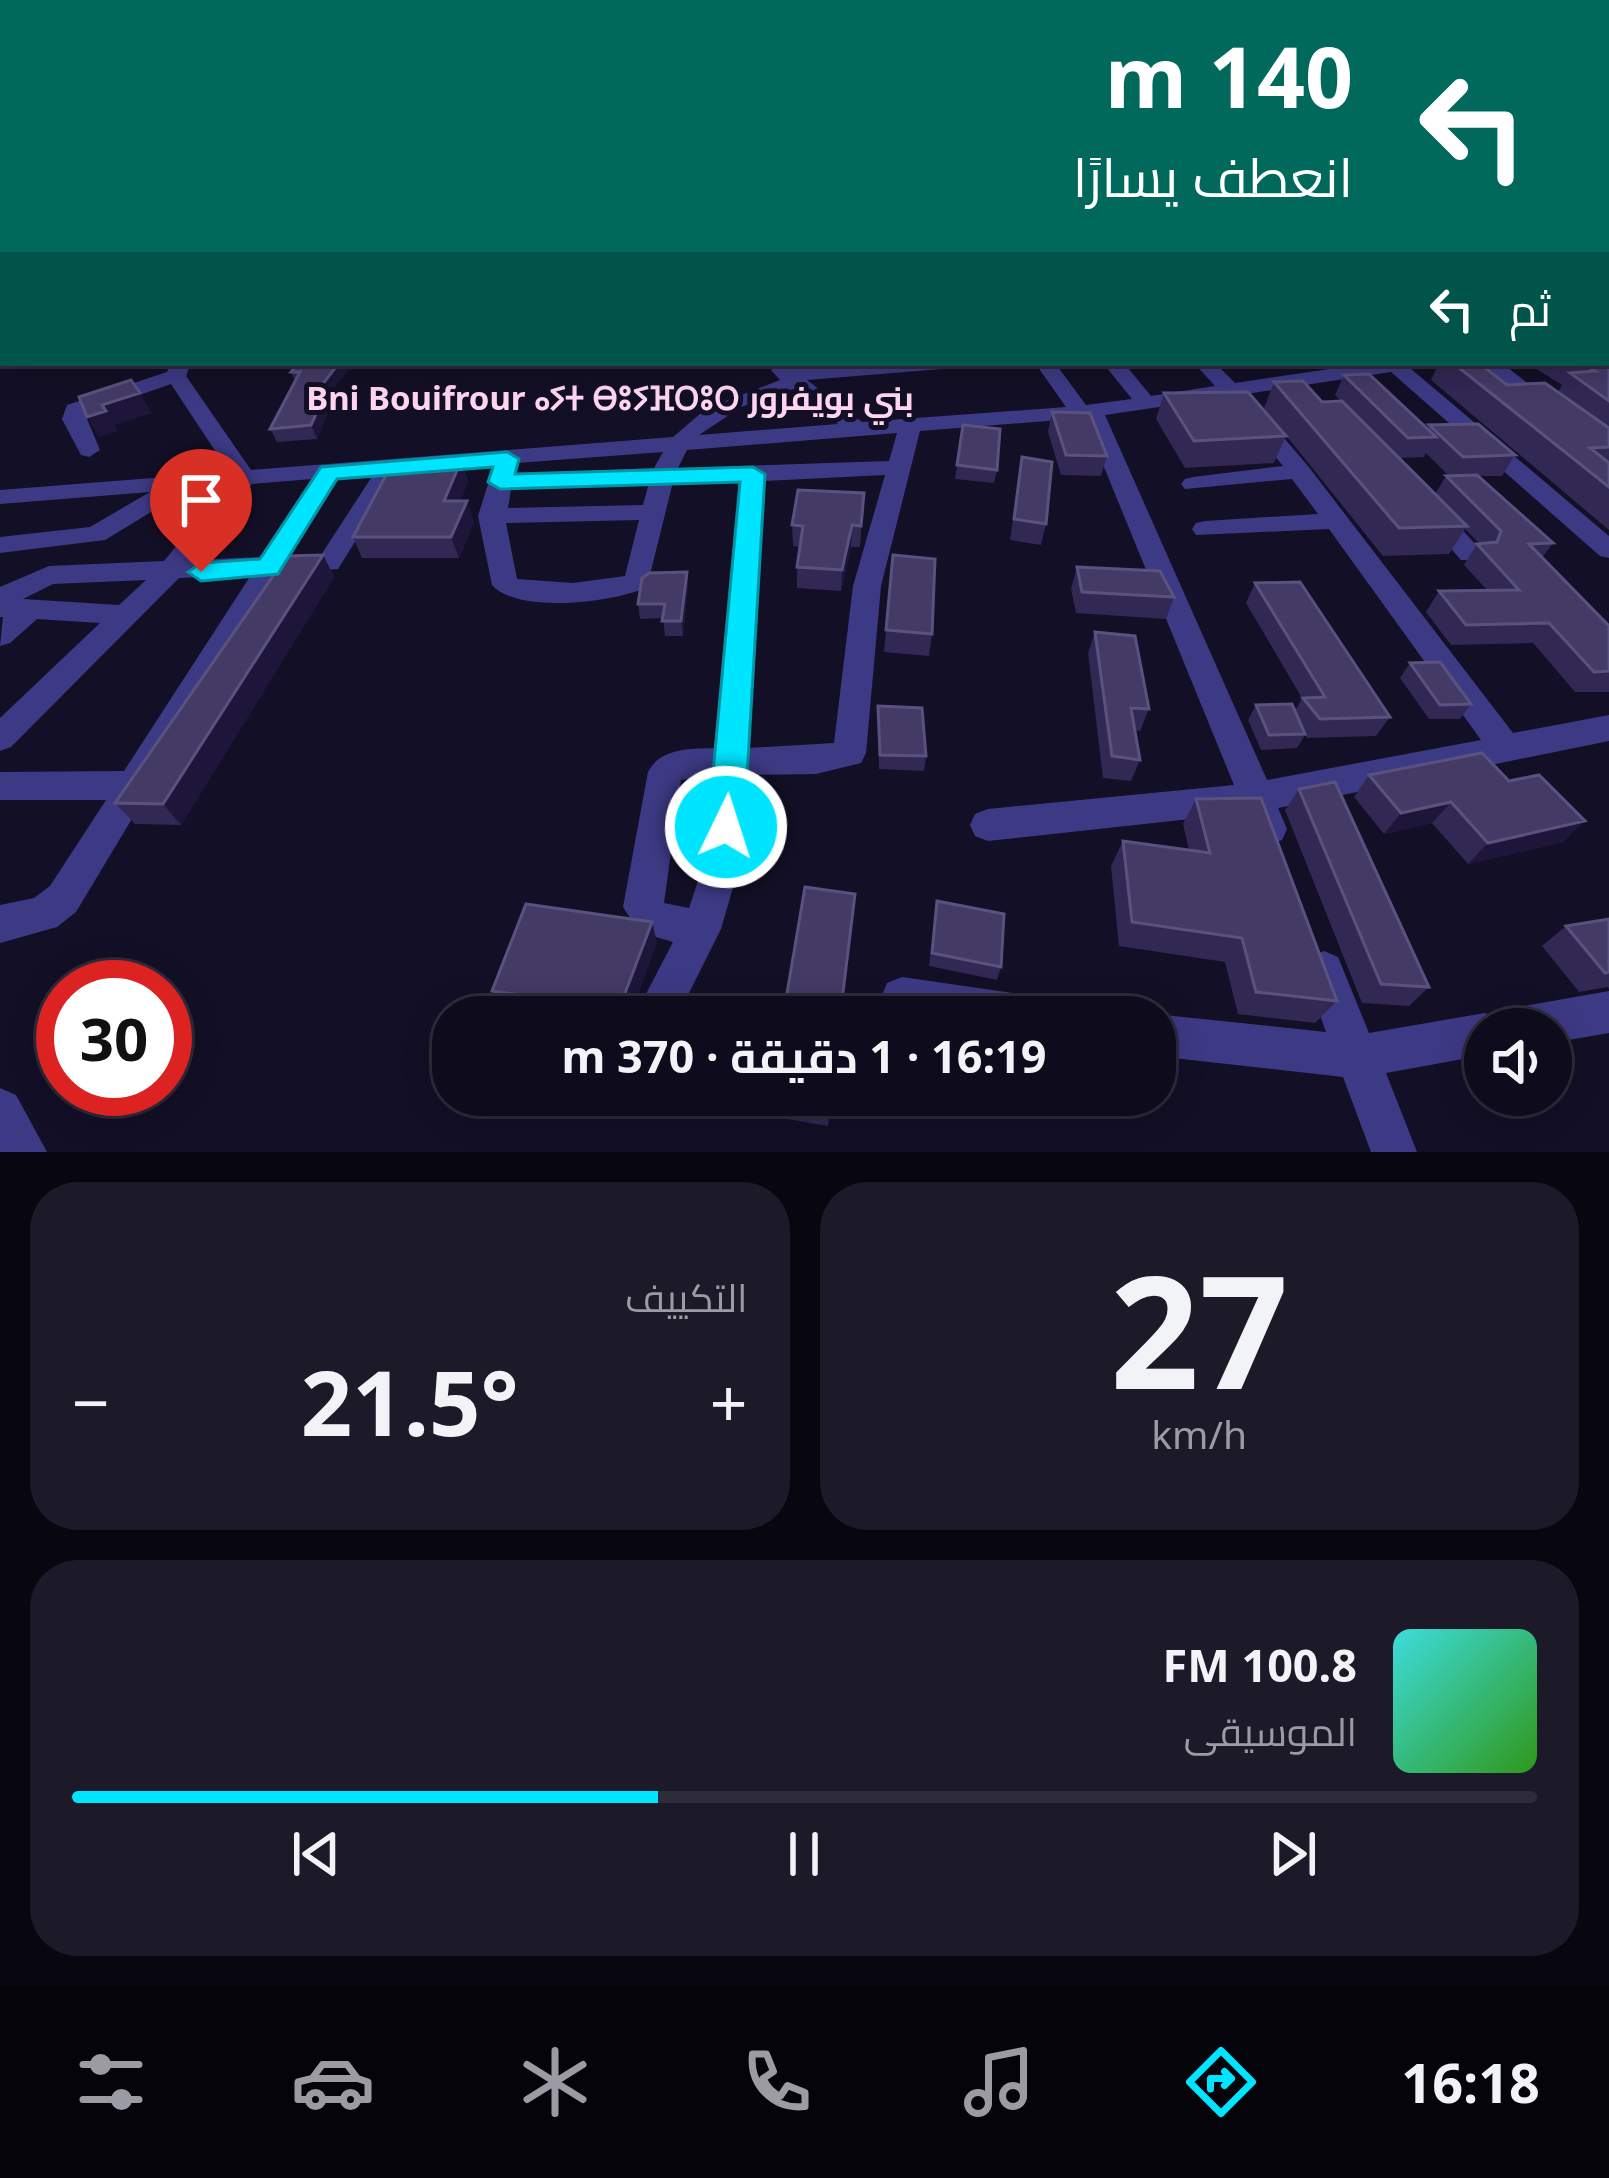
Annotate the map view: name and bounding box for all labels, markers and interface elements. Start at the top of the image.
text: 140 m [1105,18,1353,133]
icon: left [1395,48,1551,204]
text: انعطف يسارًا [1073,139,1353,213]
icon: left [1419,276,1485,342]
text: ثم [1509,278,1551,339]
district label: Bni Bouifrour ⴰⵢⵜ ⴱⵓⵢⴼⵔⵓⵔ بني بويفرور [306,375,914,425]
pin [150,449,252,572]
icon: arrive [168,467,234,533]
position arrow [663,764,789,890]
speed limit sign: 30 [36,960,192,1116]
map controls [1464,1008,1572,1116]
button: sound [1464,1008,1572,1116]
text: 16:19 · 1 دقيقة · 370 m [561,1025,1047,1086]
text: 27 [1110,1222,1288,1435]
text: التكييف [625,1270,748,1323]
text: 21.5° [301,1340,519,1462]
text: − [72,1356,110,1446]
text: + [710,1356,747,1446]
text: km/h [1151,1407,1247,1460]
text: 100.8 FM [1163,1634,1357,1695]
text: الموسيقى [1184,1704,1357,1757]
icon: previous [283,1821,349,1887]
icon: pause [771,1821,837,1887]
icon: next [1260,1821,1326,1887]
icon: filters [69,2040,153,2124]
icon: car [291,2040,375,2124]
icon: climate [513,2040,597,2124]
icon: phone [735,2040,819,2124]
icon: music [957,2040,1041,2124]
icon: directions [1179,2040,1263,2124]
text: 16:18 [1401,2045,1540,2119]

